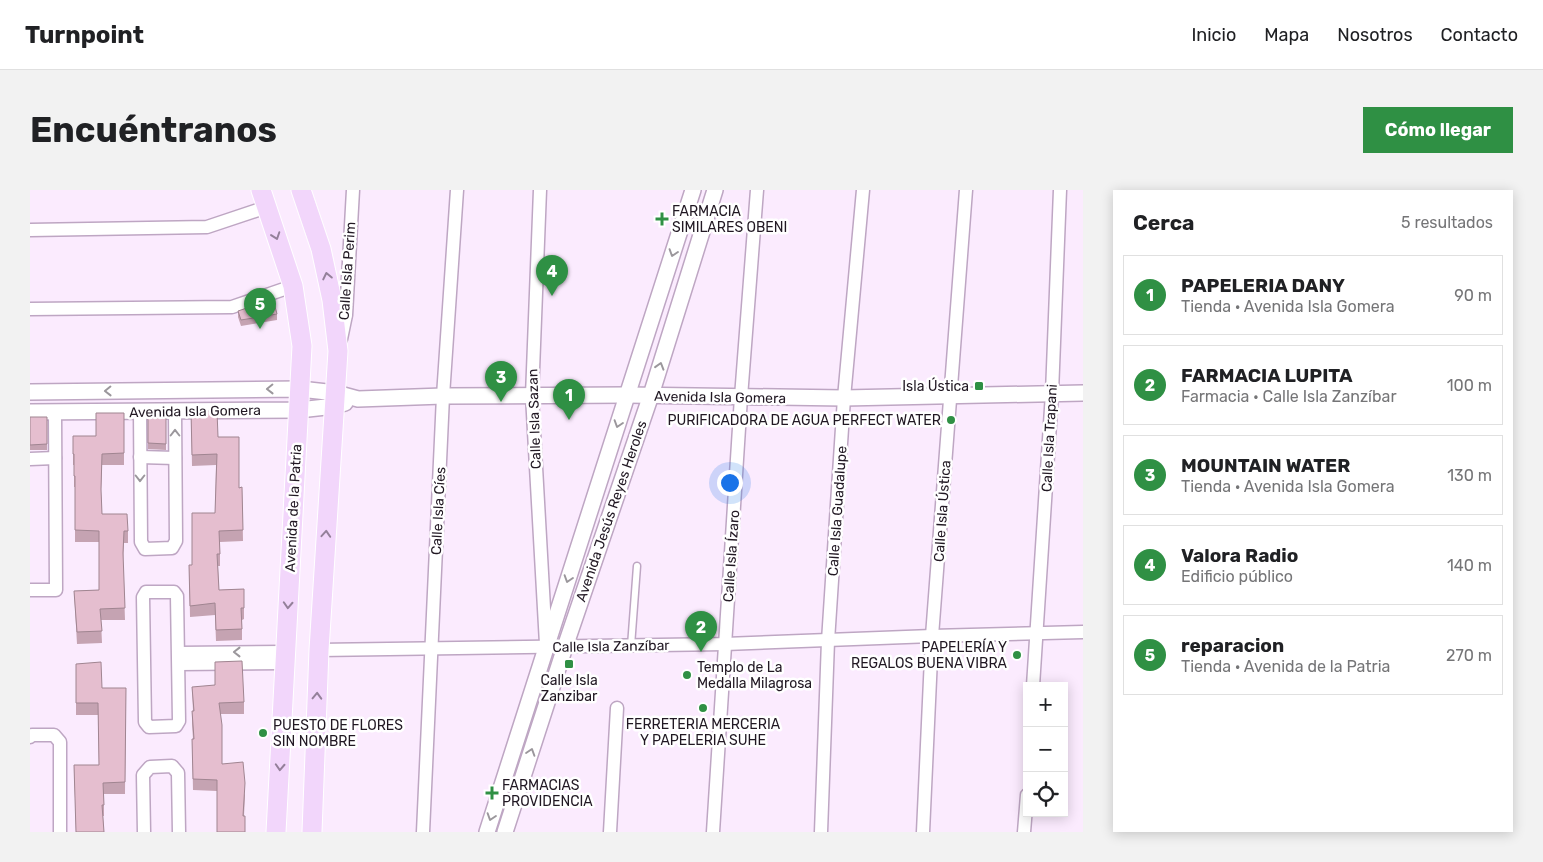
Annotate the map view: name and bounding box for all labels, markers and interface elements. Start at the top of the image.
text: Turnpoint [25,21,144,49]
text: Inicio [1191,24,1236,46]
text: Mapa [1264,24,1309,46]
text: Nosotros [1337,24,1413,46]
text: Contacto [1441,24,1518,46]
button: Cómo llegar [1363,107,1513,153]
text: Encuéntranos [30,109,277,151]
place label: FARMACIA SIMILARES OBENI [672,203,787,236]
text: Cerca [1133,210,1194,235]
marker: FARMACIA SIMILARES OBENI [656,213,668,225]
text: 5 resultados [1401,213,1493,232]
street label: Calle Isla Perim [336,221,359,321]
one-way arrow [271,231,281,240]
one-way arrow [669,248,679,257]
pin: 4 [536,255,568,296]
one-way arrow [322,271,333,280]
text: PAPELERIA DANY [1181,274,1345,297]
text: 1 [1146,286,1154,305]
text: 90 m [1454,286,1492,305]
pin: 5 [244,288,276,329]
text: Tienda · Avenida Isla Gomera [1181,297,1395,316]
pin: 3 [485,361,517,402]
one-way arrow [655,362,665,371]
text: FARMACIA LUPITA [1181,364,1353,387]
street label: Calle Isla Sazan [524,369,545,469]
text: 2 [1145,376,1155,395]
text: 100 m [1447,376,1492,395]
place label: Isla Ústica [902,377,969,395]
pin: 1 [553,379,585,420]
marker: Isla Ústica [973,380,985,392]
one-way arrow [266,384,274,394]
street label: Calle Isla Trapani [1038,384,1061,492]
one-way arrow [103,386,111,396]
text: Farmacia · Calle Isla Zanzíbar [1181,387,1396,406]
street label: Avenida Isla Gomera [654,388,786,407]
street label: Avenida Isla Gomera [129,402,261,421]
place label: PURIFICADORA DE AGUA PERFECT WATER [667,412,941,429]
marker: PURIFICADORA DE AGUA PERFECT WATER [945,414,957,426]
street label: Avenida Jesús Reyes Heroles [572,418,651,604]
one-way arrow [614,420,624,428]
one-way arrow [170,429,180,436]
street label: Avenida de la Patria [282,444,305,573]
street label: Calle Isla Guadalupe [824,445,851,577]
text: MOUNTAIN WATER [1181,454,1350,477]
street label: Calle Isla Ústica [929,460,955,562]
street label: Calle Isla Cíes [428,466,449,556]
text: 3 [1145,466,1155,485]
text: 130 m [1447,466,1492,485]
your location [717,470,743,496]
one-way arrow [135,474,146,482]
text: Tienda · Avenida Isla Gomera [1181,477,1395,496]
street label: Calle Isla Ízaro [719,509,743,603]
one-way arrow [321,529,332,537]
text: Valora Radio [1181,544,1298,567]
text: 4 [1145,556,1155,575]
text: 140 m [1447,556,1492,575]
text: Edificio público [1181,567,1293,586]
one-way arrow [564,574,574,583]
one-way arrow [282,601,293,609]
pin: 2 [685,611,717,652]
text: reparacion [1181,634,1284,657]
street label: Calle Isla Zanzíbar [552,637,670,656]
place label: PAPELERÍA Y REGALOS BUENA VIBRA [851,638,1008,672]
text: 5 [1145,646,1155,665]
text: 270 m [1446,646,1492,665]
one-way arrow [232,647,240,657]
marker: PAPELERÍA Y REGALOS BUENA VIBRA [1011,649,1023,661]
text: Tienda · Avenida de la Patria [1181,657,1390,676]
marker: Calle Isla Zanzibar [563,658,575,670]
place label: Templo de La Medalla Milagrosa [697,659,812,692]
marker: Templo de La Medalla Milagrosa [681,669,693,681]
place label: Calle Isla Zanzibar [540,672,598,705]
map controls [1023,682,1068,817]
button: + [1023,682,1068,727]
one-way arrow [312,692,322,700]
marker: FERRETERIA MERCERIA Y PAPELERIA SUHE [697,702,709,714]
place label: FERRETERIA MERCERIA Y PAPELERIA SUHE [626,716,781,749]
place label: PUESTO DE FLORES SIN NOMBRE [273,717,403,750]
marker: PUESTO DE FLORES SIN NOMBRE [257,727,269,739]
button: − [1023,727,1068,772]
one-way arrow [525,749,535,757]
one-way arrow [274,763,285,771]
button: locate [1023,772,1068,817]
place label: FARMACIAS PROVIDENCIA [502,777,593,810]
marker: FARMACIAS PROVIDENCIA [486,787,498,799]
one-way arrow [487,812,497,821]

